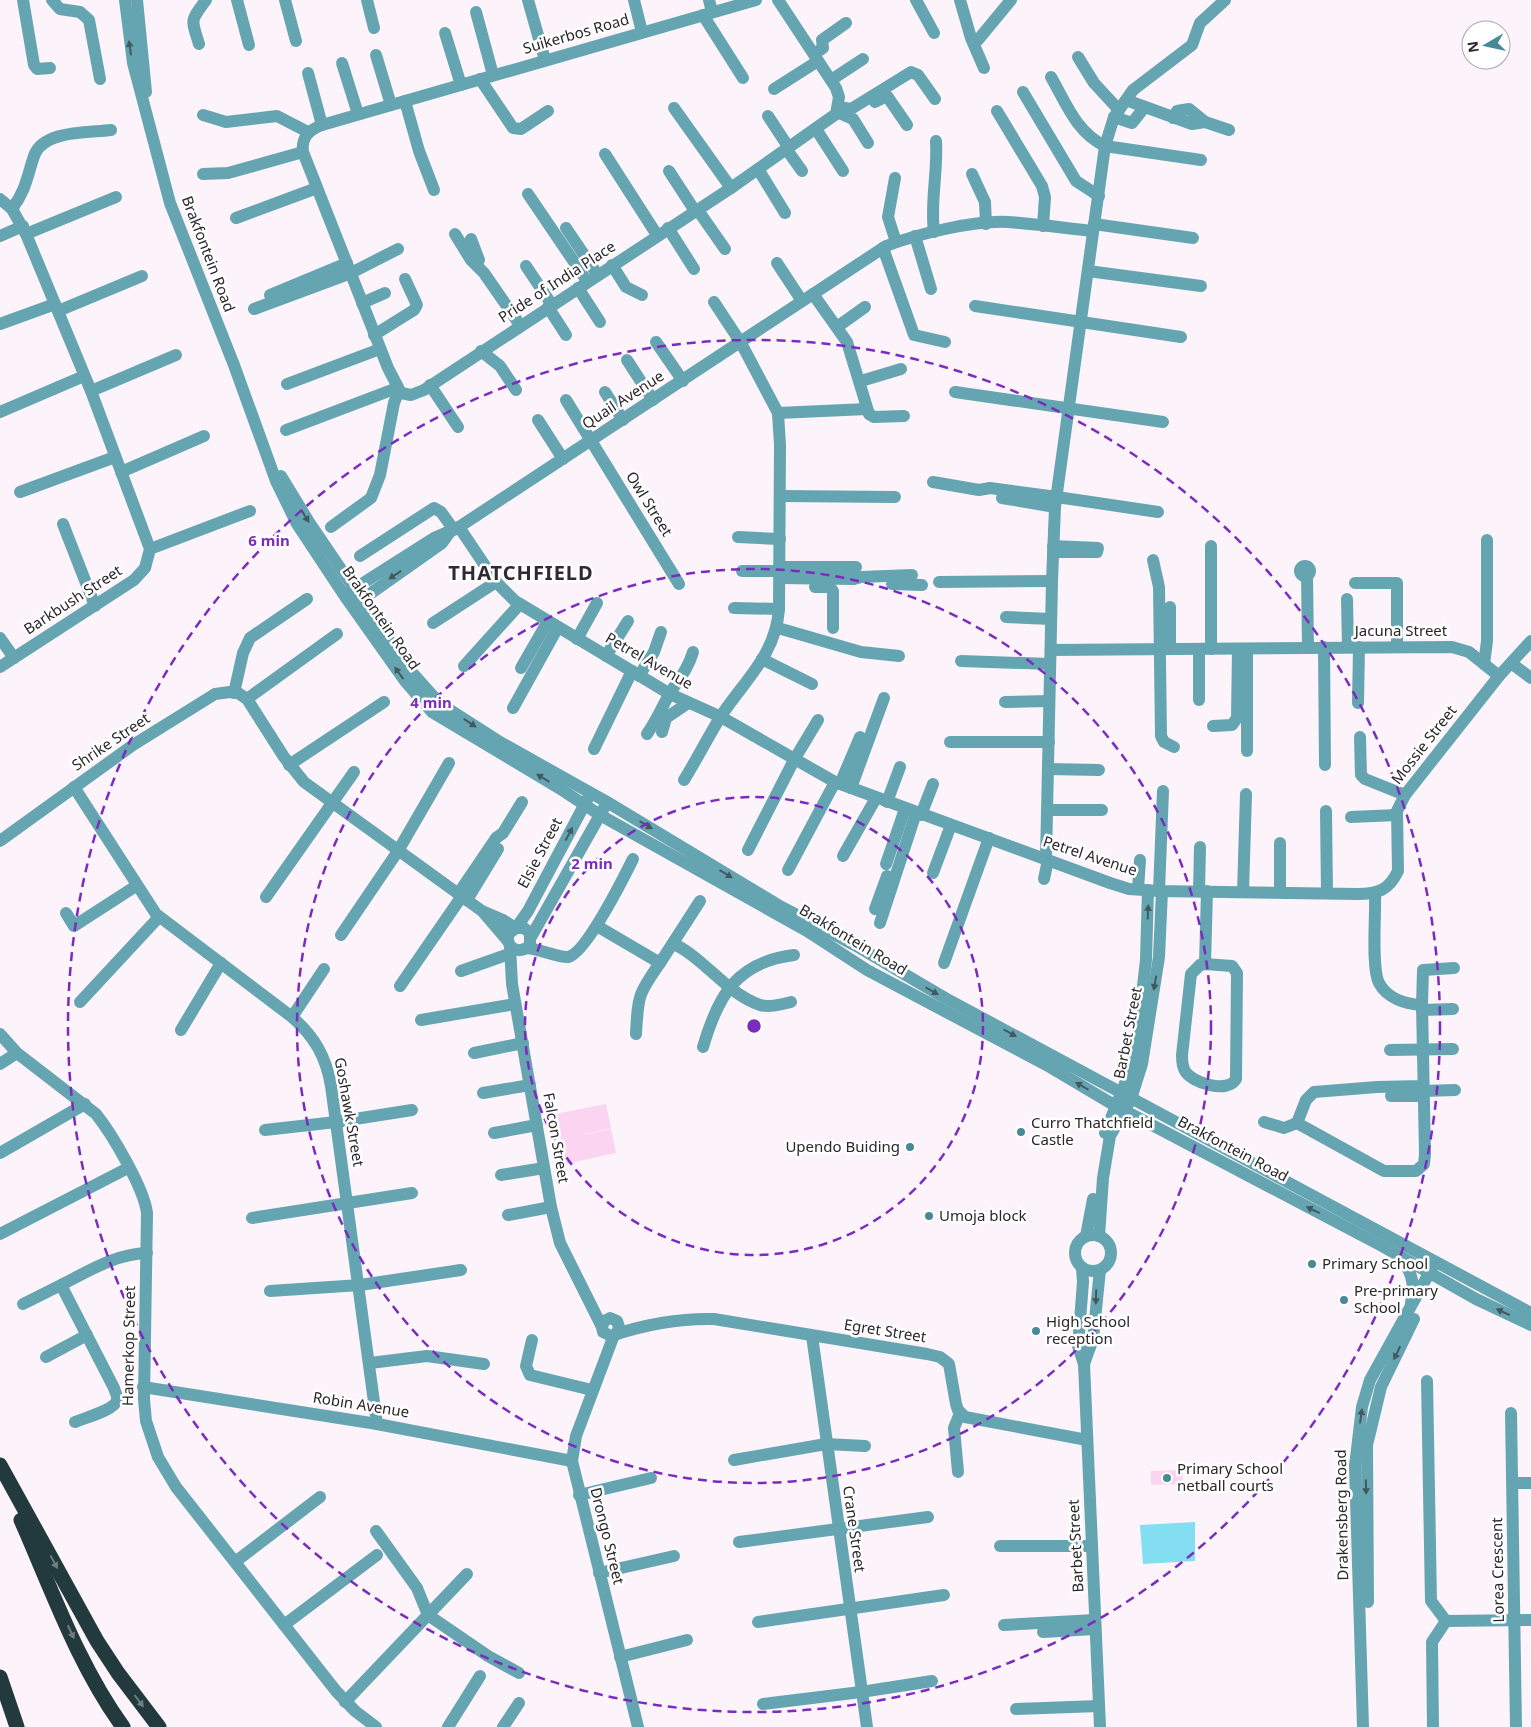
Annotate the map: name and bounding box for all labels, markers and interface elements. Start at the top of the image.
street label: Suikerbos Road [520,8,631,58]
north arrow [1461,20,1511,70]
one-way arrow [126,40,134,56]
text: N [1462,40,1483,54]
street label: Brakfontein Road [178,193,240,314]
street label: Pride of India Place [494,236,619,326]
street label: Quail Avenue [578,365,667,433]
street label: Owl Street [622,467,678,540]
one-way arrow [300,509,310,522]
text: 6 min [248,530,290,550]
district label: THATCHFIELD [448,559,594,586]
street label: Barkbush Street [20,560,126,638]
street label: Brakfontein Road [338,561,425,673]
one-way arrow [388,570,401,580]
street label: Jacuna Street [1353,620,1448,640]
street label: Petrel Avenue [602,627,697,693]
one-way arrow [394,666,404,680]
text: 4 min [410,692,452,712]
street label: Mossie Street [1386,700,1461,788]
street label: Shrike Street [68,707,154,775]
one-way arrow [463,718,477,728]
one-way arrow [537,774,550,783]
street label: Elsie Street [512,813,566,891]
one-way arrow [639,820,652,830]
one-way arrow [564,828,573,841]
street label: Petrel Avenue [1041,830,1140,880]
text: 2 min [571,853,613,873]
one-way arrow [719,869,732,878]
street label: Brakfontein Road [796,899,911,979]
one-way arrow [1144,904,1152,920]
one-way arrow [1150,975,1158,991]
street label: Barbet Street [1108,985,1146,1080]
one-way arrow [925,986,939,995]
centre of rings [745,1017,763,1035]
one-way arrow [1002,1029,1017,1037]
street label: Goshawk Street [331,1056,370,1169]
one-way arrow [1075,1082,1089,1091]
street label: Falcon Street [539,1091,575,1185]
street label: Brakfontein Road [1175,1111,1292,1186]
place label: Curro Thatchfield Castle [1031,1112,1153,1149]
marker: Curro Thatchfield Castle [1015,1126,1027,1138]
place label: Upendo Buiding [785,1136,900,1156]
marker: Upendo Buiding [904,1141,916,1153]
place label: Umoja block [939,1205,1027,1225]
one-way arrow [1306,1205,1321,1214]
marker: Umoja block [923,1210,935,1222]
place label: Primary School [1322,1253,1428,1273]
marker: Primary School [1306,1258,1318,1270]
place label: Pre-primary School [1354,1280,1438,1317]
street label: Hamerkop Street [117,1285,139,1406]
one-way arrow [1092,1290,1100,1306]
marker: Pre-primary School [1338,1294,1350,1306]
one-way arrow [1496,1307,1510,1315]
place label: High School reception [1046,1311,1130,1348]
street label: Egret Street [843,1314,928,1346]
marker: High School reception [1030,1325,1042,1337]
one-way arrow [1393,1346,1401,1360]
street label: Robin Avenue [312,1387,411,1422]
one-way arrow [1357,1408,1365,1424]
street label: Drakensberg Road [1330,1449,1352,1581]
place label: Primary School netball courts [1177,1458,1283,1495]
marker: Primary School netball courts [1161,1472,1173,1484]
one-way arrow [1363,1479,1371,1495]
street label: Crane Street [839,1484,871,1574]
street label: Drongo Street [586,1485,630,1587]
street label: Barbet Street [1063,1498,1087,1593]
street label: Lorea Crescent [1486,1517,1508,1623]
one-way arrow [50,1555,58,1570]
one-way arrow [67,1625,75,1639]
one-way arrow [133,1694,144,1707]

